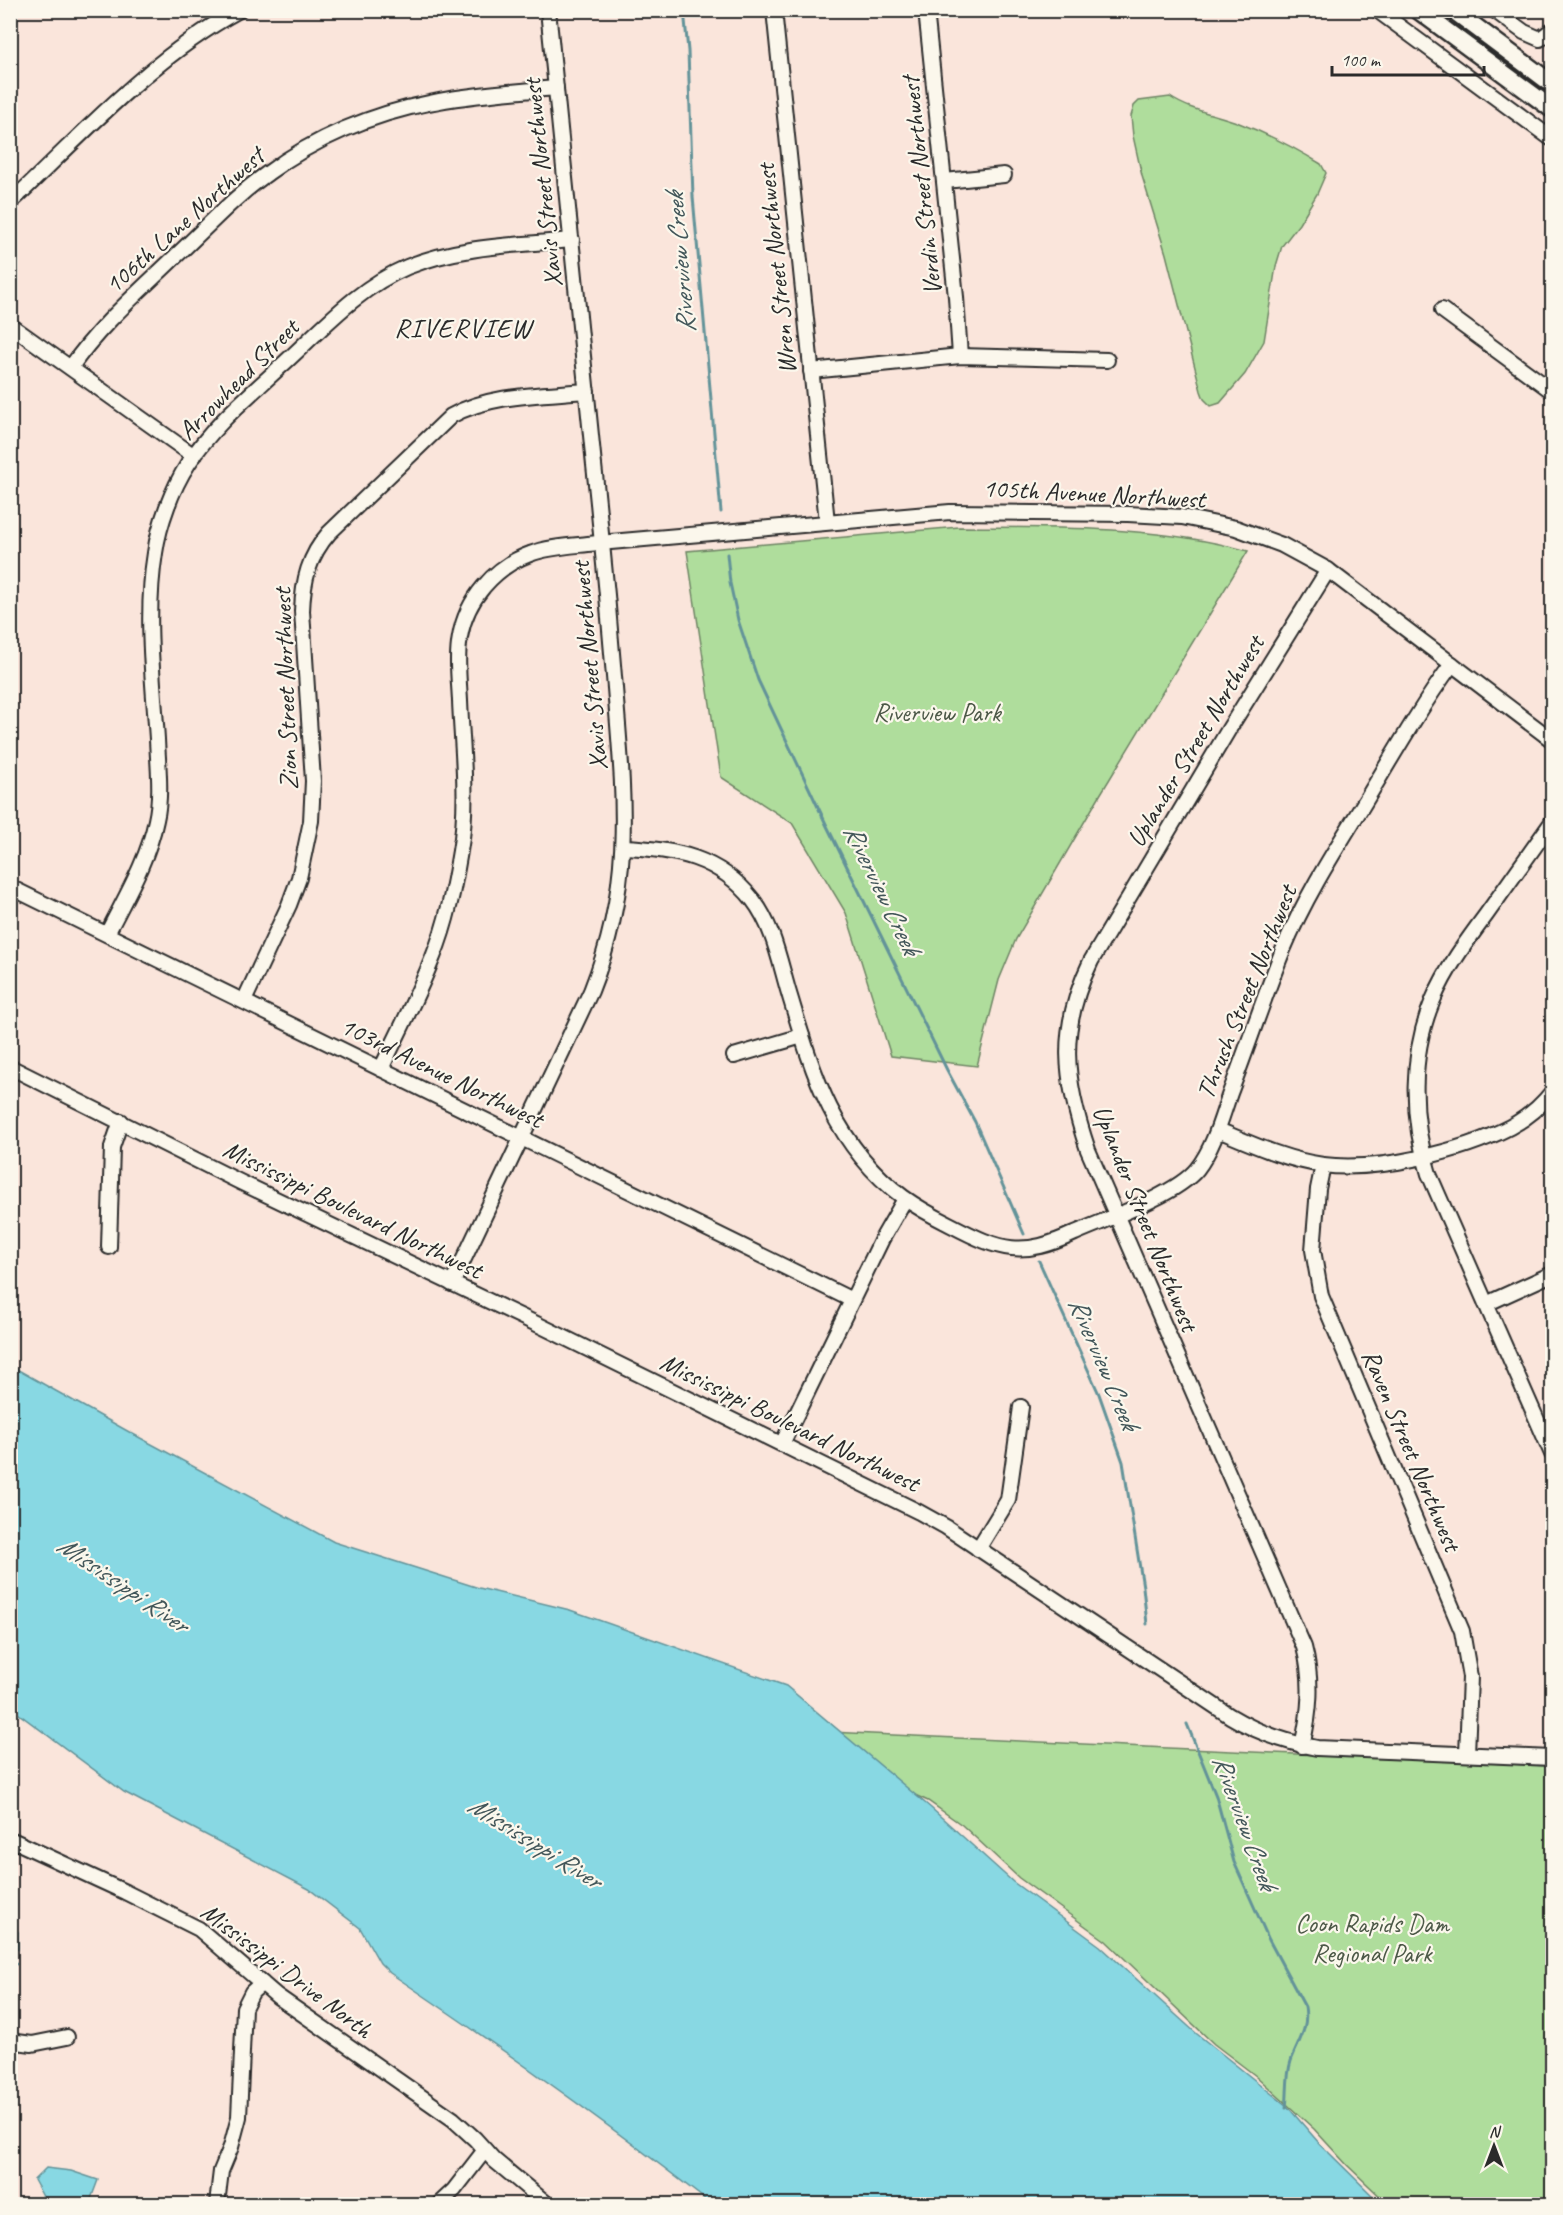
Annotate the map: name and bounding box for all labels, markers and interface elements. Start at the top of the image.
scale bar [1332,39,1484,77]
text: 100 m [1341,49,1382,71]
street label: Verdin Street Northwest [893,72,949,297]
street label: Xavis Street Northwest [515,75,570,289]
street label: 106th Lane Northwest [98,138,274,301]
street label: Wren Street Northwest [749,160,804,376]
water label: Riverview Creek [656,186,703,334]
street label: Arrowhead Street [171,310,308,447]
district label: RIVERVIEW [394,311,535,345]
street label: 105th Avenue Northwest [982,471,1208,516]
street label: Xavis Street Northwest [564,558,615,772]
street label: Zion Street Northwest [265,585,306,791]
street label: Uplander Street Northwest [1119,628,1273,853]
park label: Riverview Park [873,696,1003,729]
water label: Riverview Creek [836,818,930,964]
street label: Thrush Street Northwest [1189,878,1305,1104]
street label: 103rd Avenue Northwest [335,1009,551,1137]
street label: Uplander Street Northwest [1085,1100,1207,1338]
street label: Mississippi Boulevard Northwest [218,1132,490,1288]
water label: Riverview Creek [1061,1292,1149,1439]
street label: Raven Street Northwest [1354,1344,1470,1558]
street label: Mississippi Boulevard Northwest [655,1345,927,1501]
water label: Mississippi River [51,1528,199,1643]
water label: Riverview Creek [1205,1750,1287,1899]
water label: Mississippi River [462,1788,612,1899]
street label: Mississippi Drive North [194,1895,380,2046]
park label: Coon Rapids Dam Regional Park [1295,1907,1451,1970]
north arrow [1464,2116,1524,2176]
text: N [1489,2122,1502,2142]

